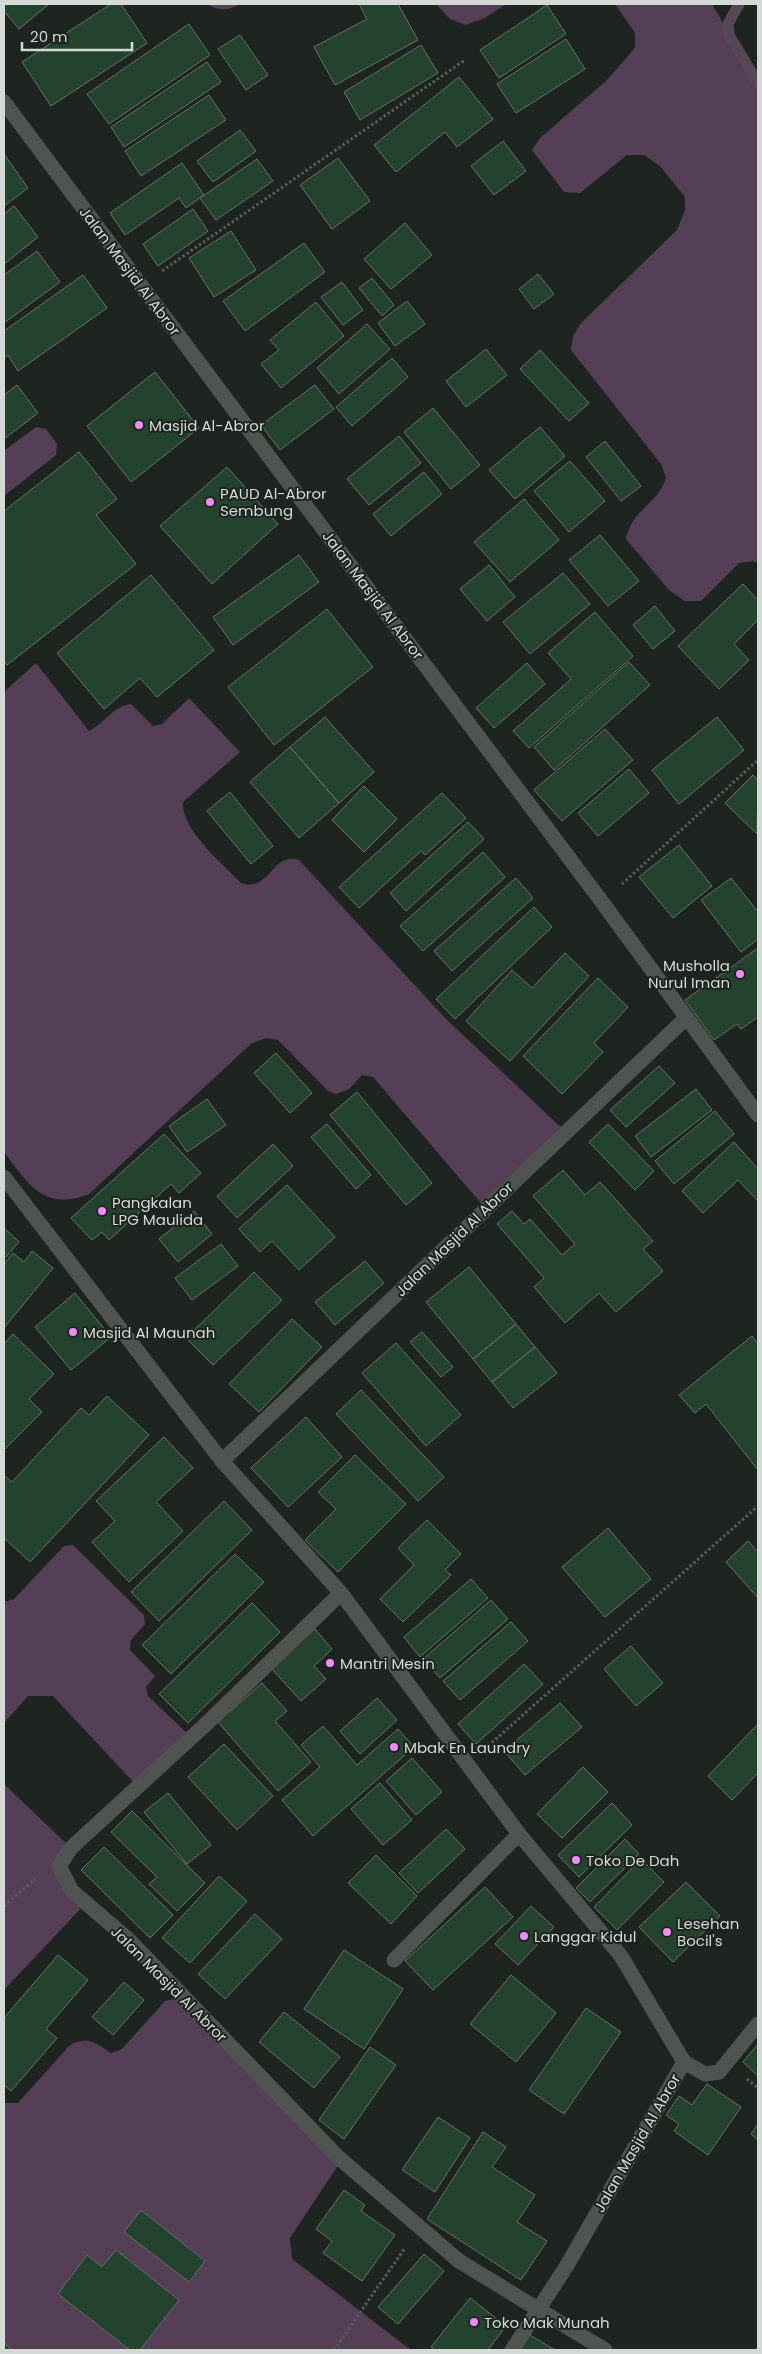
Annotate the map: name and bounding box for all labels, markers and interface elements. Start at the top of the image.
scale bar [22,20,132,52]
text: 20 m [30,26,68,47]
street label: Jalan Masjid Al Abror [74,202,186,340]
place label: Masjid Al-Abror [149,415,265,436]
marker: Masjid Al-Abror [133,419,145,431]
place label: PAUD Al-Abror Sembung [220,483,327,521]
marker: PAUD Al-Abror Sembung [204,496,216,508]
street label: Jalan Masjid Al Abror [317,526,429,664]
place label: Musholla Nurul Iman [648,955,730,993]
marker: Musholla Nurul Iman [734,968,746,980]
street label: Jalan Masjid Al Abror [390,1177,518,1301]
place label: Pangkalan LPG Maulida [112,1192,203,1230]
marker: Pangkalan LPG Maulida [96,1205,108,1217]
place label: Masjid Al Maunah [83,1322,215,1343]
marker: Masjid Al Maunah [67,1326,79,1338]
place label: Mantri Mesin [340,1653,435,1674]
marker: Mantri Mesin [324,1657,336,1669]
place label: Mbak En Laundry [404,1737,531,1758]
marker: Mbak En Laundry [388,1741,400,1753]
place label: Toko De Dah [586,1850,679,1871]
marker: Toko De Dah [570,1854,582,1866]
place label: Lesehan Bocil's [677,1913,739,1951]
street label: Jalan Masjid Al Abror [106,1921,232,2047]
place label: Langgar Kidul [534,1926,636,1947]
marker: Lesehan Bocil's [661,1926,673,1938]
marker: Langgar Kidul [518,1930,530,1942]
street label: Jalan Masjid Al Abror [589,2069,685,2216]
place label: Toko Mak Munah [484,2312,610,2333]
marker: Toko Mak Munah [468,2316,480,2328]

